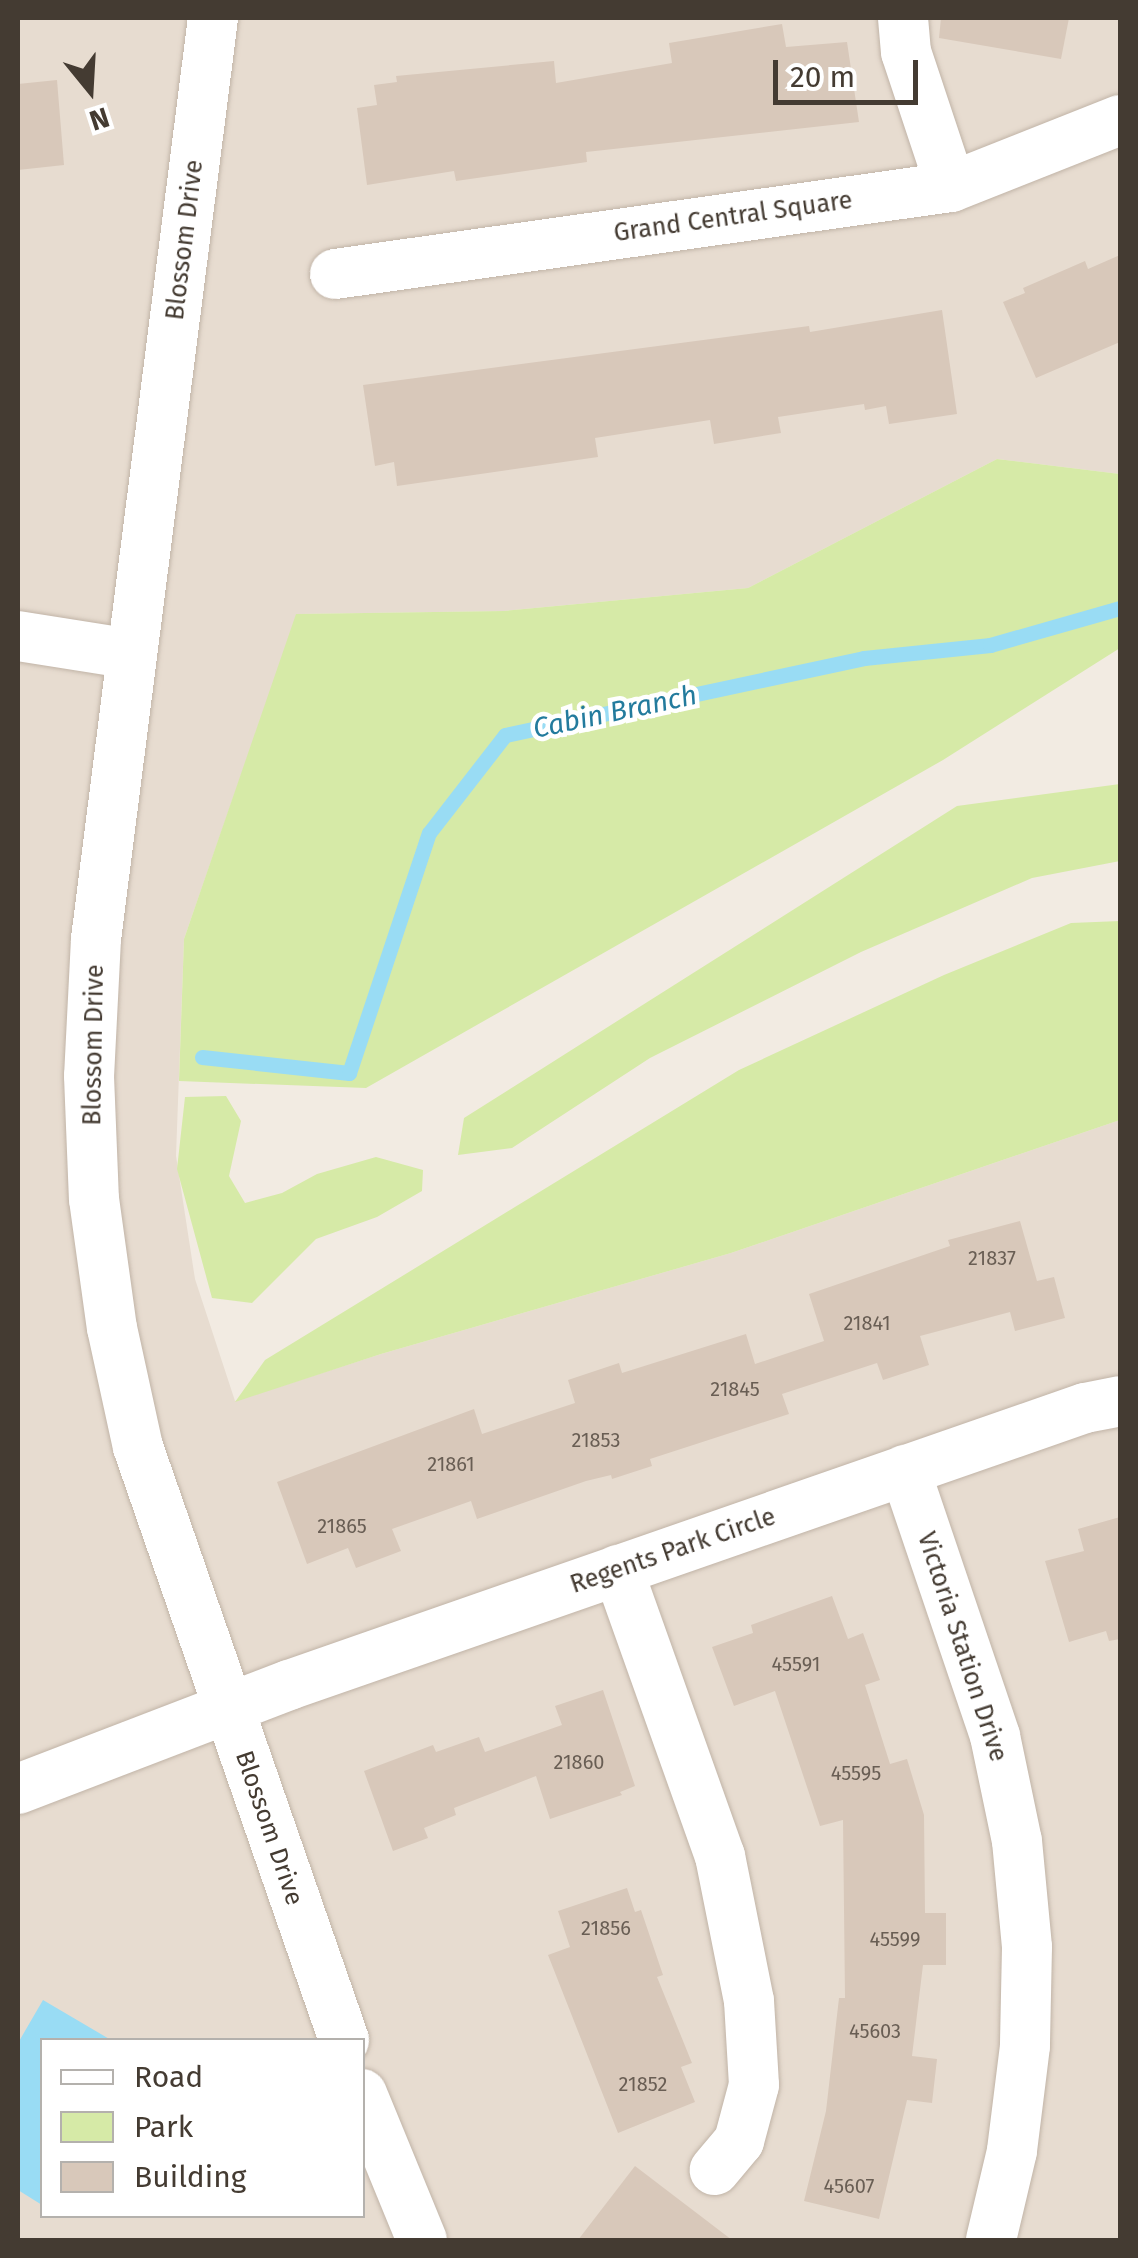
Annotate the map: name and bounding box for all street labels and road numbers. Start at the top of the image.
street label: Blossom Drive [160,158,210,322]
street label: Grand Central Square [612,185,854,249]
street label: Blossom Drive [78,964,110,1126]
street label: Regents Park Circle [566,1502,780,1600]
street label: Victoria Station Drive [911,1528,1013,1766]
street label: Blossom Drive [229,1747,309,1909]

